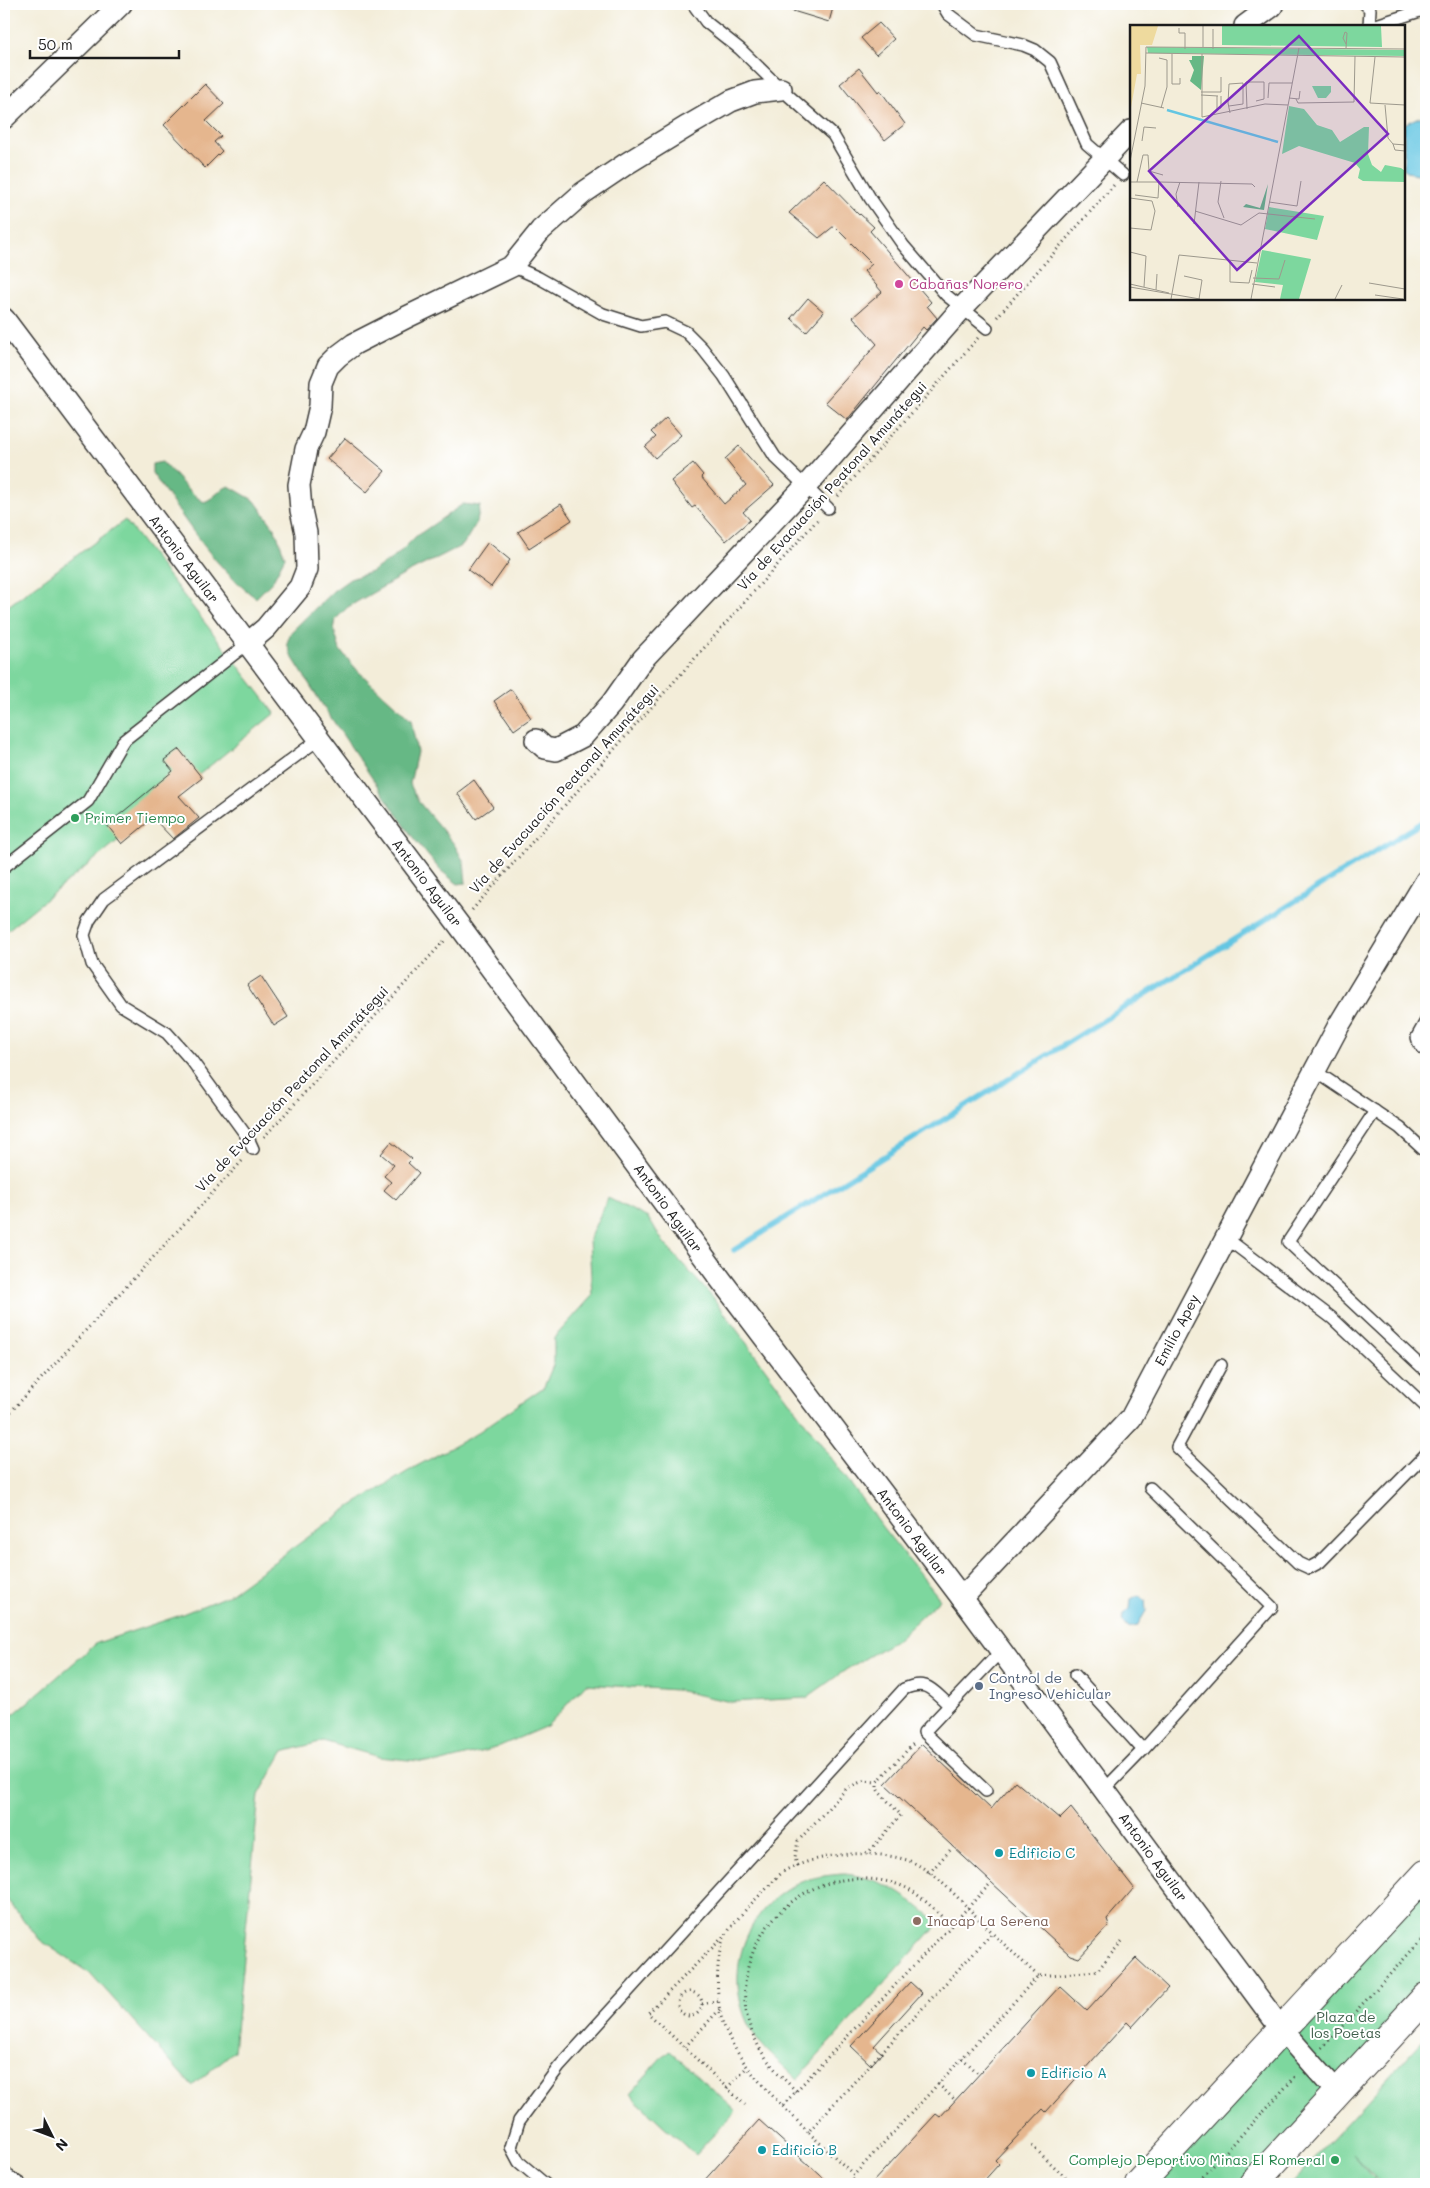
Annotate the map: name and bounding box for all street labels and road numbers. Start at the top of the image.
street label: Vía de Evacuación Peatonal Amunátegui [733,377,931,594]
street label: Antonio Aguilar [145,511,224,607]
street label: Vía de Evacuación Peatonal Amunátegui [465,680,663,897]
street label: Antonio Aguilar [388,835,467,931]
street label: Vía de Evacuación Peatonal Amunátegui [191,982,392,1196]
street label: Antonio Aguilar [630,1159,707,1256]
street label: Emilio Apey [1150,1291,1203,1369]
street label: Antonio Aguilar [873,1484,952,1580]
street label: Antonio Aguilar [1115,1808,1192,1905]

